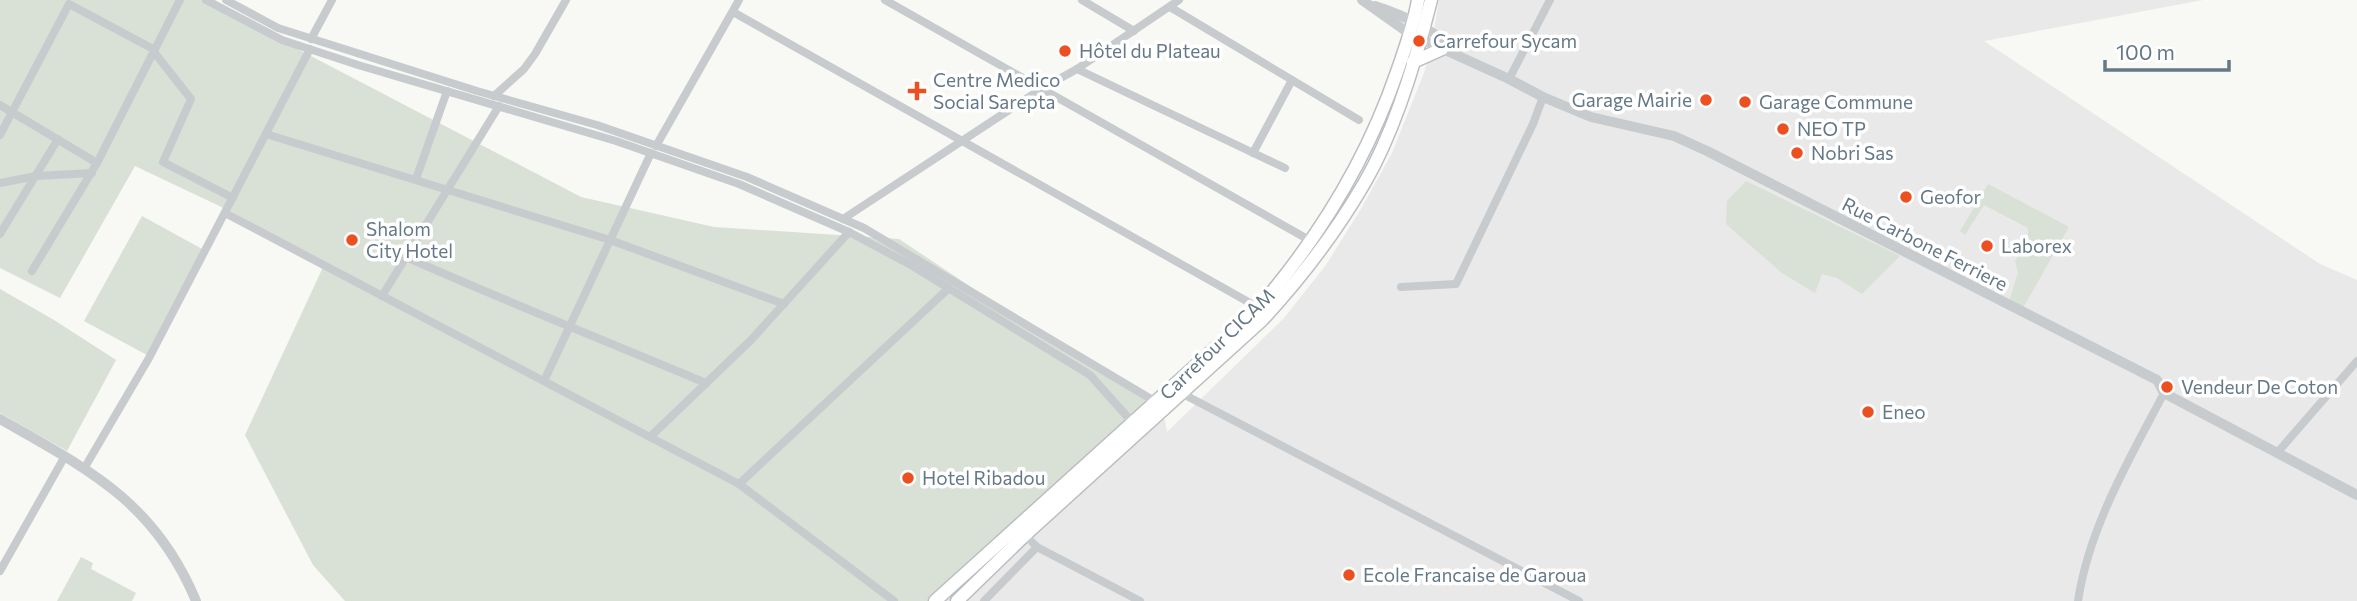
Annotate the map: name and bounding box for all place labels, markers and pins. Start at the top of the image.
place label: Carrefour Sycam [1433,29,1577,52]
marker: Carrefour Sycam [1411,33,1427,49]
place label: Hôtel du Plateau [1079,39,1221,62]
marker: Hôtel du Plateau [1057,43,1073,59]
place label: Centre Medico Social Sarepta [933,68,1060,113]
marker: Centre Medico Social Sarepta [907,81,927,101]
place label: Garage Mairie [1572,88,1692,111]
place label: Garage Commune [1759,90,1913,113]
marker: Garage Mairie [1698,92,1714,108]
marker: Garage Commune [1737,94,1753,110]
place label: NEO TP [1797,117,1866,140]
marker: NEO TP [1775,121,1791,137]
place label: Nobri Sas [1811,141,1894,164]
marker: Nobri Sas [1789,145,1805,161]
place label: Geofor [1920,185,1982,208]
marker: Geofor [1898,189,1914,205]
place label: Shalom City Hotel [366,217,453,262]
marker: Shalom City Hotel [344,232,360,248]
place label: Laborex [2001,234,2072,257]
marker: Laborex [1979,238,1995,254]
place label: Vendeur De Coton [2181,375,2338,398]
marker: Vendeur De Coton [2159,379,2175,395]
place label: Eneo [1882,400,1926,423]
marker: Eneo [1860,404,1876,420]
place label: Hotel Ribadou [922,466,1045,489]
marker: Hotel Ribadou [900,470,916,486]
place label: Ecole Francaise de Garoua [1363,563,1587,586]
marker: Ecole Francaise de Garoua [1341,567,1357,583]

